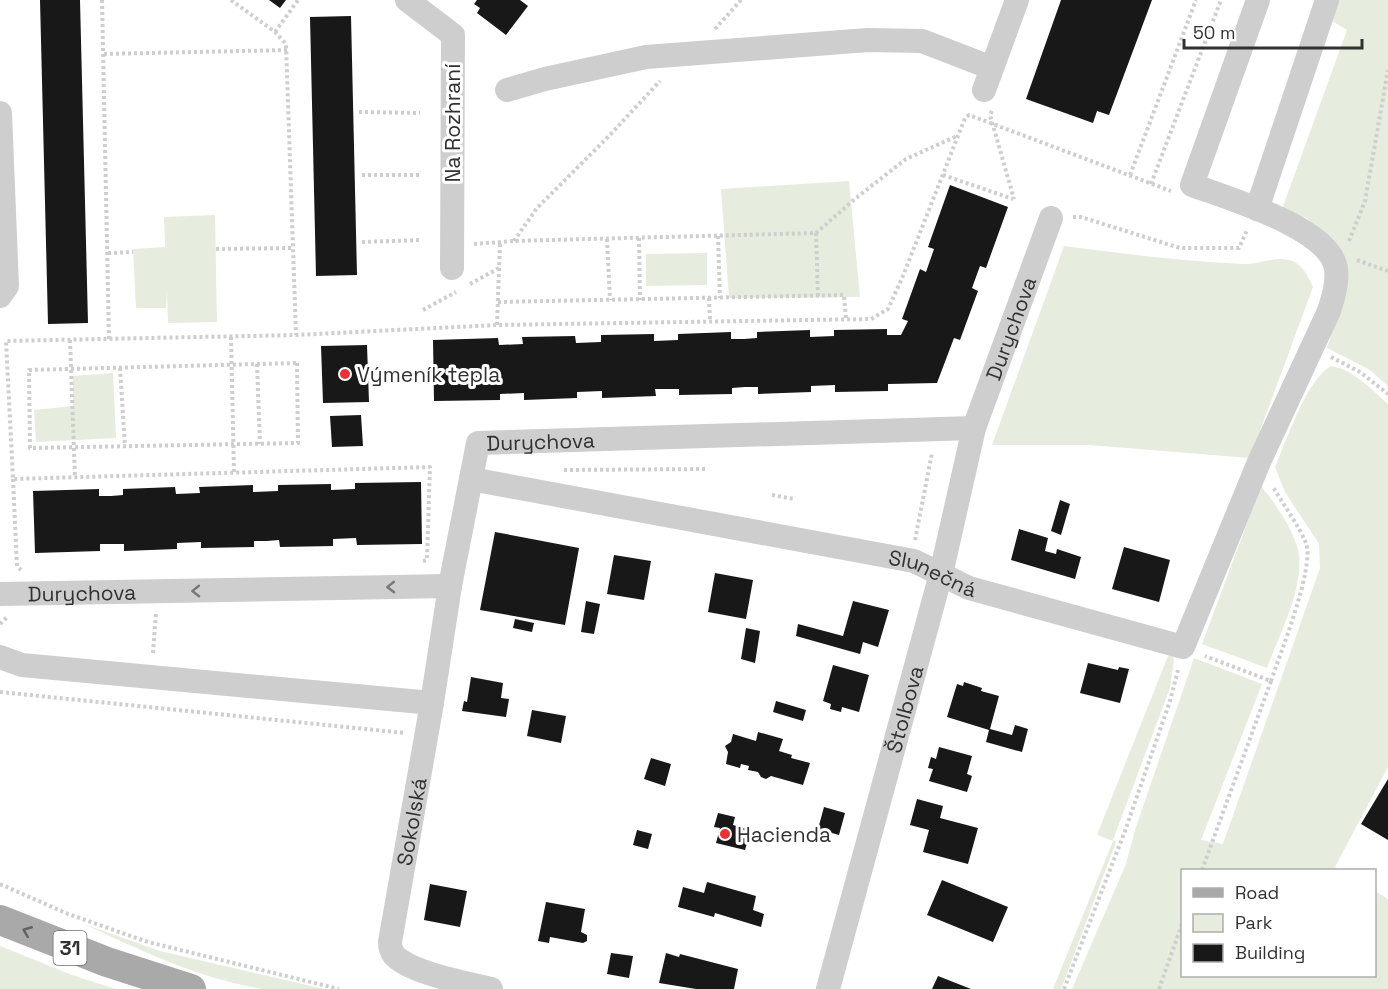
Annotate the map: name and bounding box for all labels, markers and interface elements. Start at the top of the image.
scale bar [1184,12,1362,50]
text: 50 m [1193,21,1235,44]
street label: Na Rozhraní [439,63,466,182]
street label: Durychova [979,273,1042,384]
place label: Výmeník tepla [357,361,500,388]
marker: Výmeník tepla [338,367,352,381]
street label: Durychova [486,426,595,456]
street label: Slunečná [887,543,979,603]
street label: Durychova [27,578,137,607]
one-way arrow [387,581,396,593]
one-way arrow [192,584,201,597]
street label: Štolbova [879,662,929,756]
street label: Sokolská [390,775,432,868]
place label: Hacienda [737,821,831,848]
marker: Hacienda [718,827,732,841]
legend [1181,869,1376,977]
text: Road [1235,881,1279,904]
text: Park [1235,911,1273,934]
one-way arrow [23,926,34,938]
road number: 31 [54,931,86,965]
text: Building [1235,941,1305,964]

